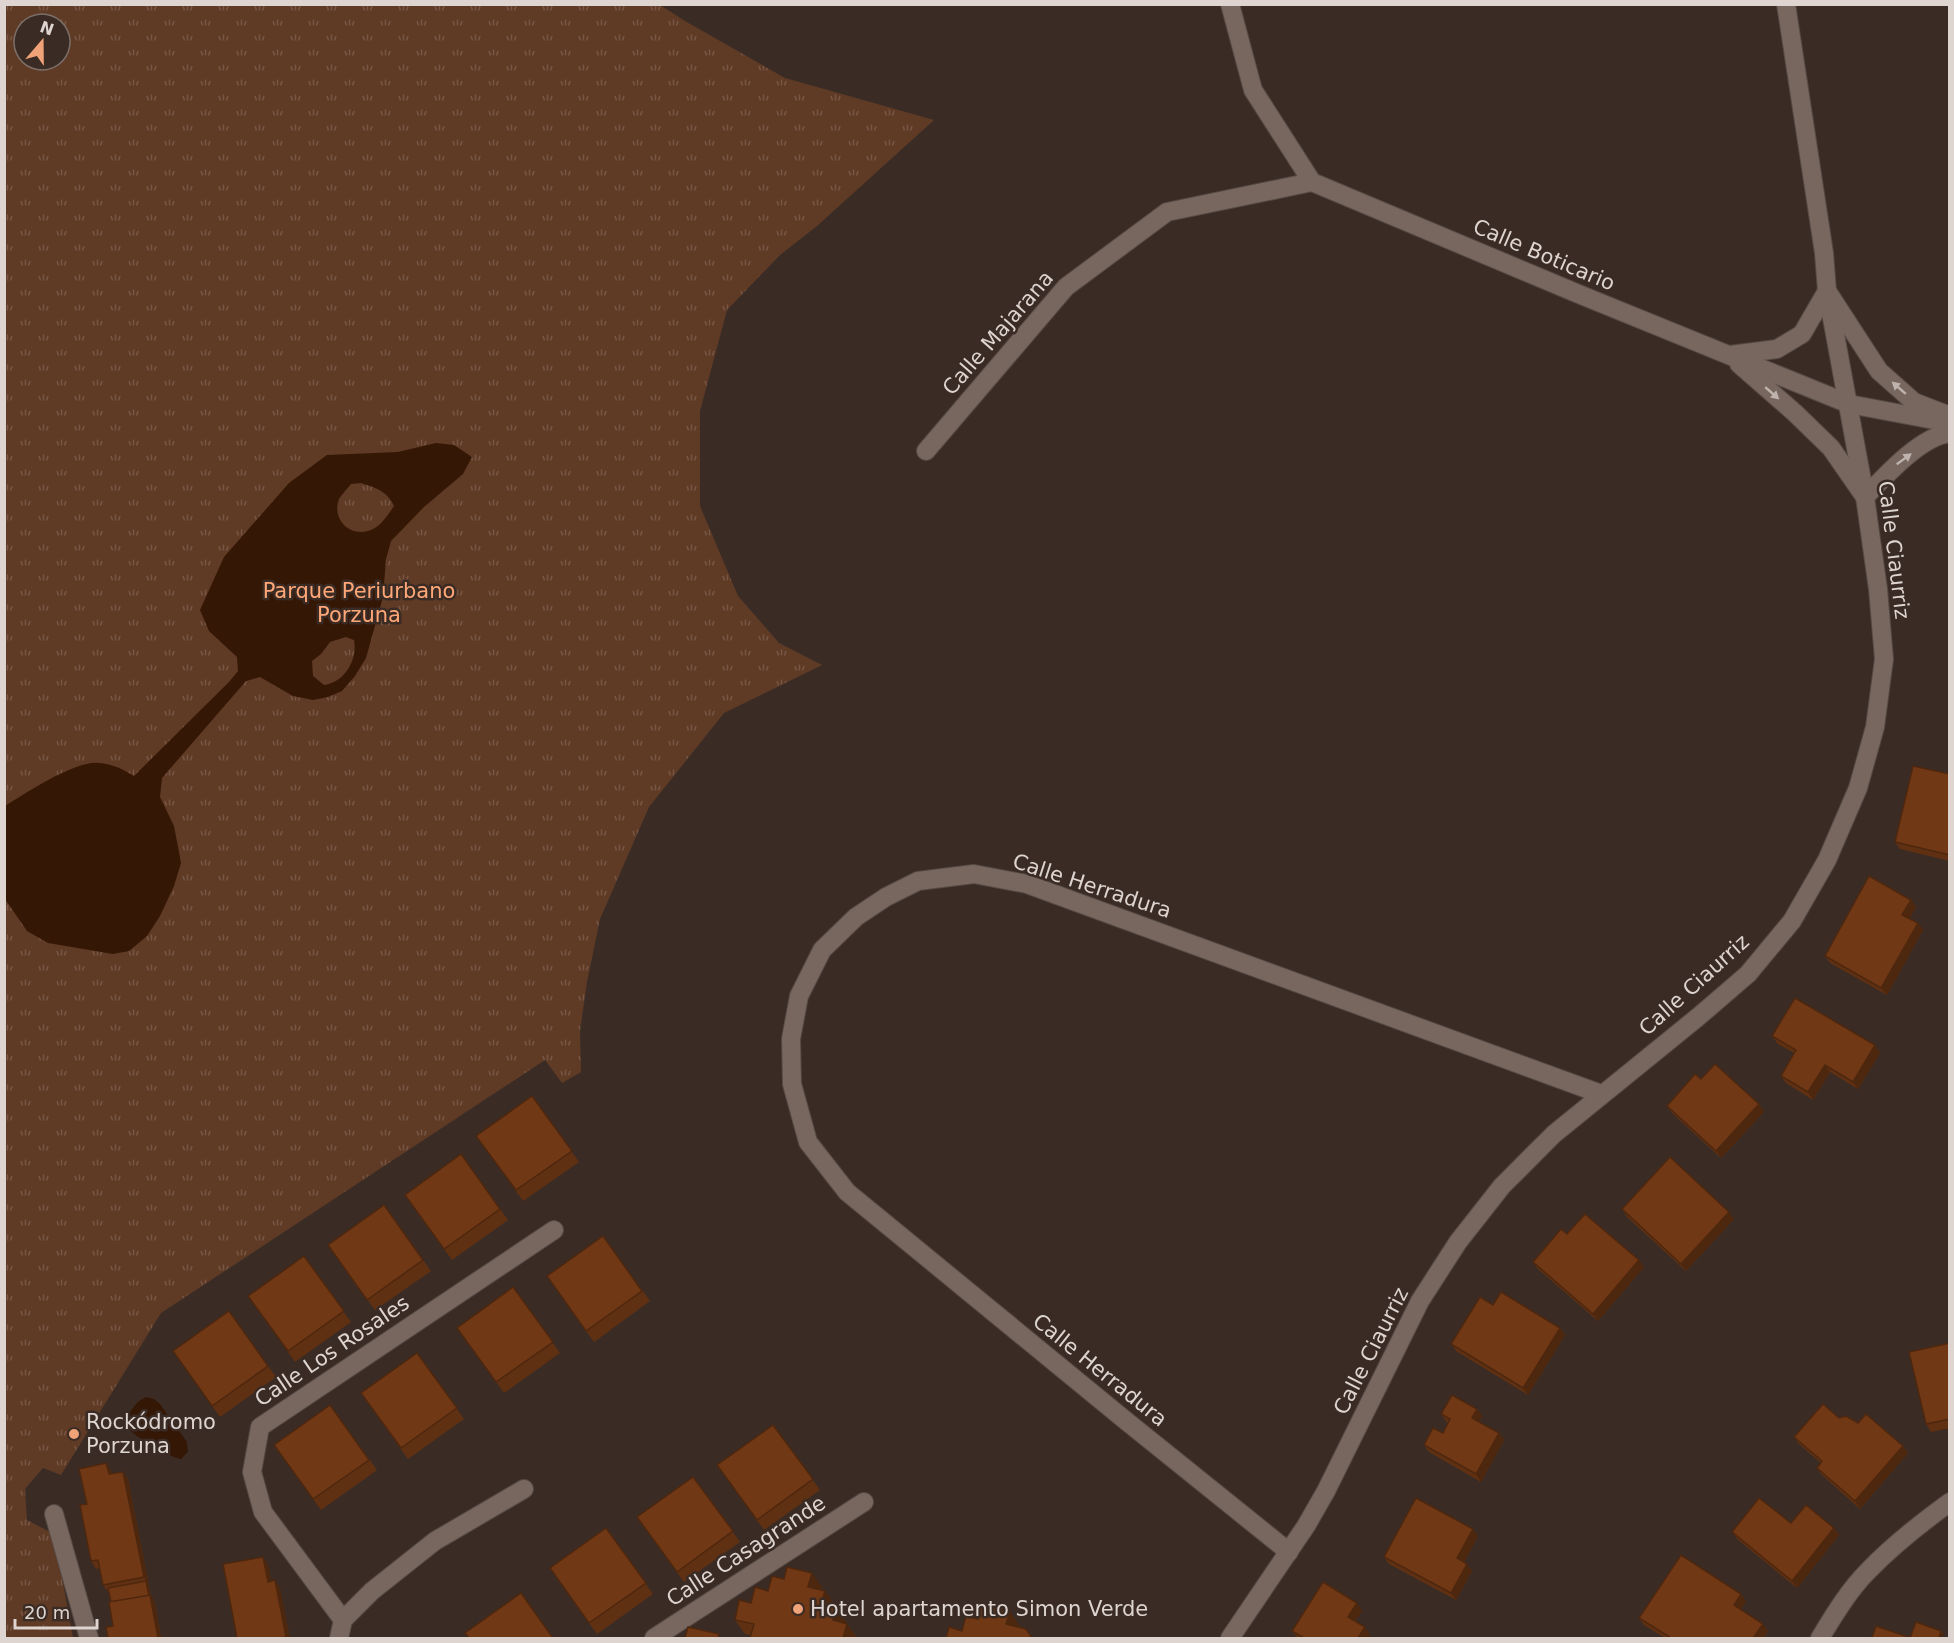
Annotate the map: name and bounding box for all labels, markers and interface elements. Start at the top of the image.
north arrow [12,12,72,72]
text: N [37,17,57,40]
street label: Calle Boticario [1469,214,1619,296]
street label: Calle Majarana [938,266,1058,400]
one-way arrow [1892,382,1907,395]
one-way arrow [1764,386,1779,399]
one-way arrow [1895,453,1911,465]
street label: Calle Ciaurriz [1874,479,1914,621]
park label: Parque Periurbano Porzuna [263,579,455,627]
street label: Calle Herradura [1010,849,1174,923]
street label: Calle Ciaurriz [1634,929,1754,1041]
street label: Calle Ciaurriz [1329,1284,1413,1418]
street label: Calle Los Rosales [250,1291,414,1411]
street label: Calle Herradura [1028,1309,1172,1431]
place label: Rockódromo Porzuna [86,1410,216,1458]
marker: Rockódromo Porzuna [67,1427,81,1441]
street label: Calle Casagrande [662,1491,830,1611]
scale bar [15,1592,98,1630]
place label: Hotel apartamento Simon Verde [810,1597,1148,1621]
text: 20 m [24,1602,70,1623]
marker: Hotel apartamento Simon Verde [791,1602,805,1616]

